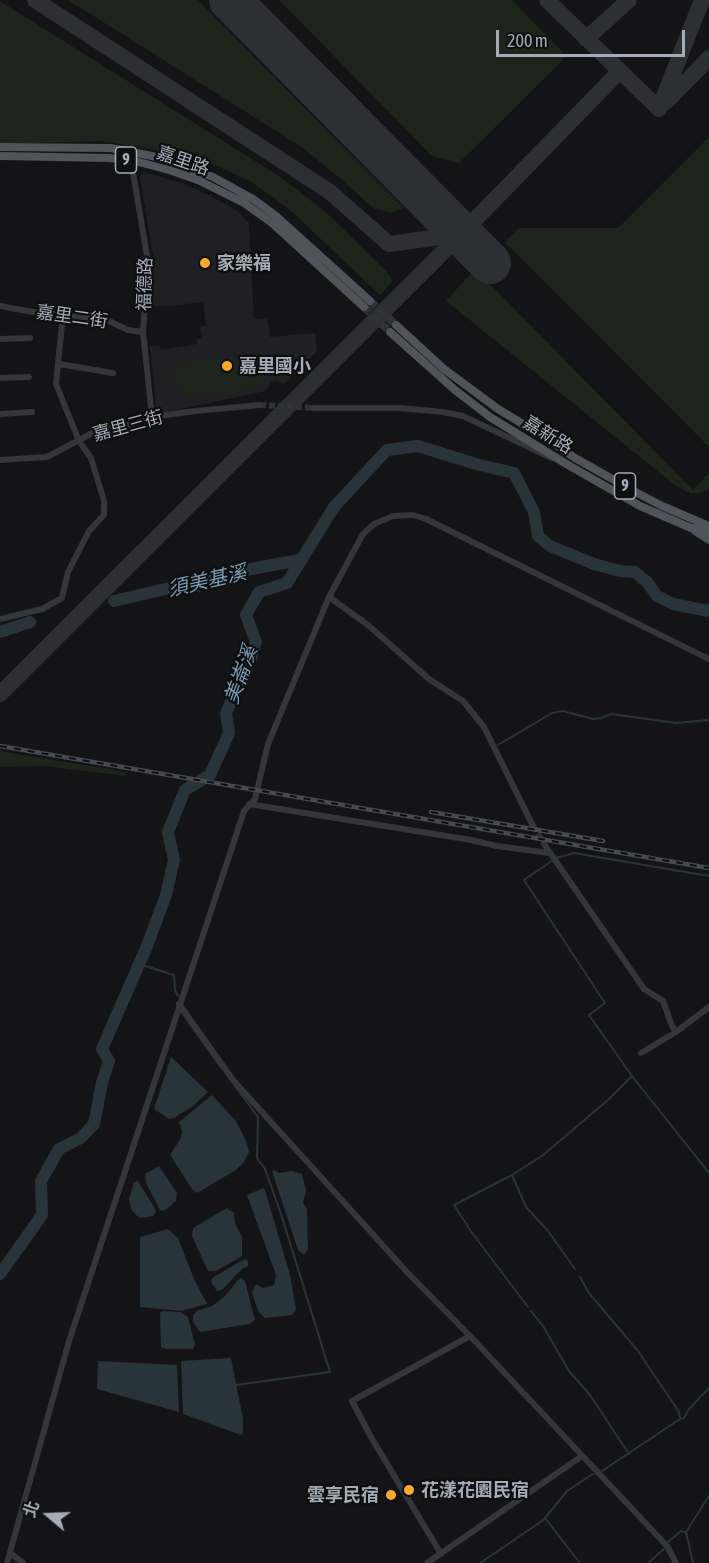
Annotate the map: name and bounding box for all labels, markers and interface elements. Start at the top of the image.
scale bar [499,18,688,56]
text: 200 m [507,30,548,51]
street label: 嘉里路 [154,142,212,180]
road number: 9 [116,147,136,173]
place label: 家樂福 [217,252,271,274]
marker: 家樂福 [198,256,212,270]
street label: 福德路 [133,257,157,311]
street label: 嘉里二街 [35,301,109,333]
place label: 嘉里國小 [239,355,311,377]
marker: 嘉里國小 [220,359,234,373]
street label: 嘉里三街 [90,406,166,446]
street label: 嘉新路 [519,412,577,458]
road number: 9 [614,473,636,499]
water label: 須美基溪 [165,560,249,602]
water label: 美崙溪 [219,643,263,707]
place label: 花漾花園民宿 [421,1479,529,1501]
marker: 花漾花園民宿 [402,1483,416,1497]
place label: 雲享民宿 [307,1484,379,1506]
north arrow [18,1485,78,1545]
marker: 雲享民宿 [384,1488,398,1502]
text: 北 [20,1499,42,1520]

